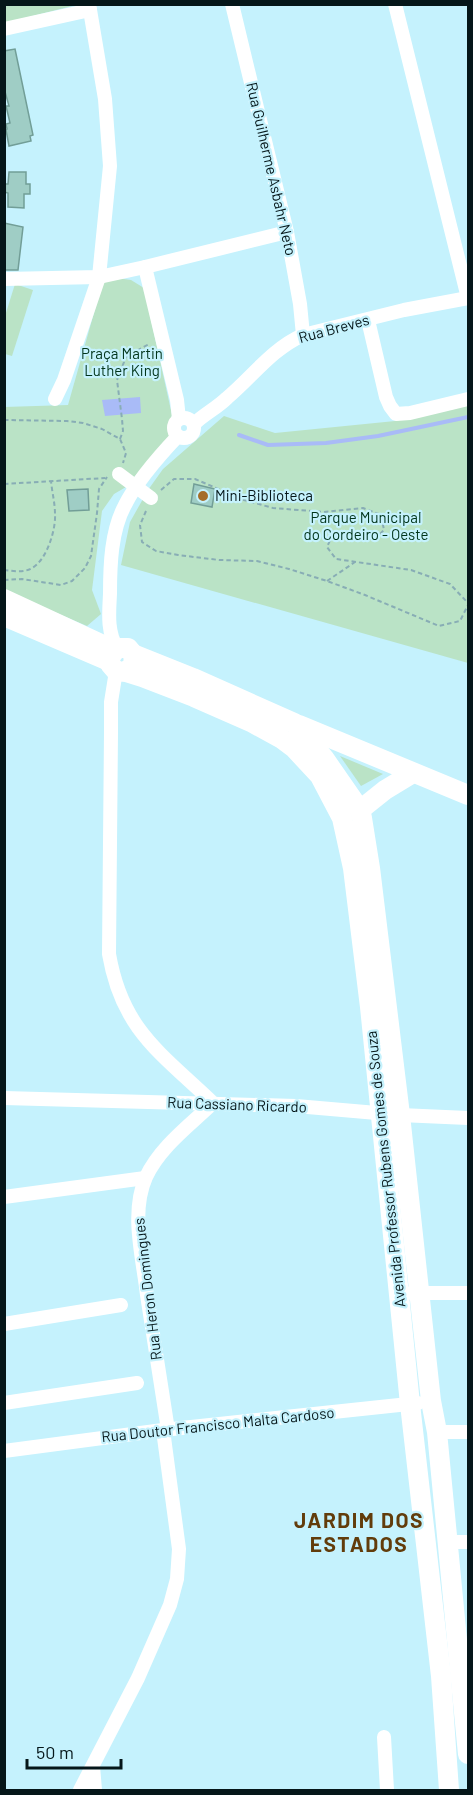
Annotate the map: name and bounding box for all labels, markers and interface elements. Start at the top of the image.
street label: Rua Guilherme Asbahr Neto [243,80,301,257]
street label: Rua Breves [296,310,371,346]
park label: Praça Martin Luther King [81,344,163,379]
place label: Mini-Biblioteca [215,486,313,504]
marker: Mini-Biblioteca [196,489,210,503]
park label: Parque Municipal do Cordeiro - Oeste [303,508,429,543]
street label: Avenida Professor Rubens Gomes de Souza [362,1030,408,1308]
street label: Rua Cassiano Ricardo [167,1093,307,1115]
street label: Rua Heron Domingues [129,1217,165,1361]
street label: Rua Doutor Francisco Malta Cardoso [100,1403,335,1445]
district label: JARDIM DOS ESTADOS [294,1507,424,1556]
scale bar [27,1732,122,1770]
text: 50 m [36,1741,74,1763]

